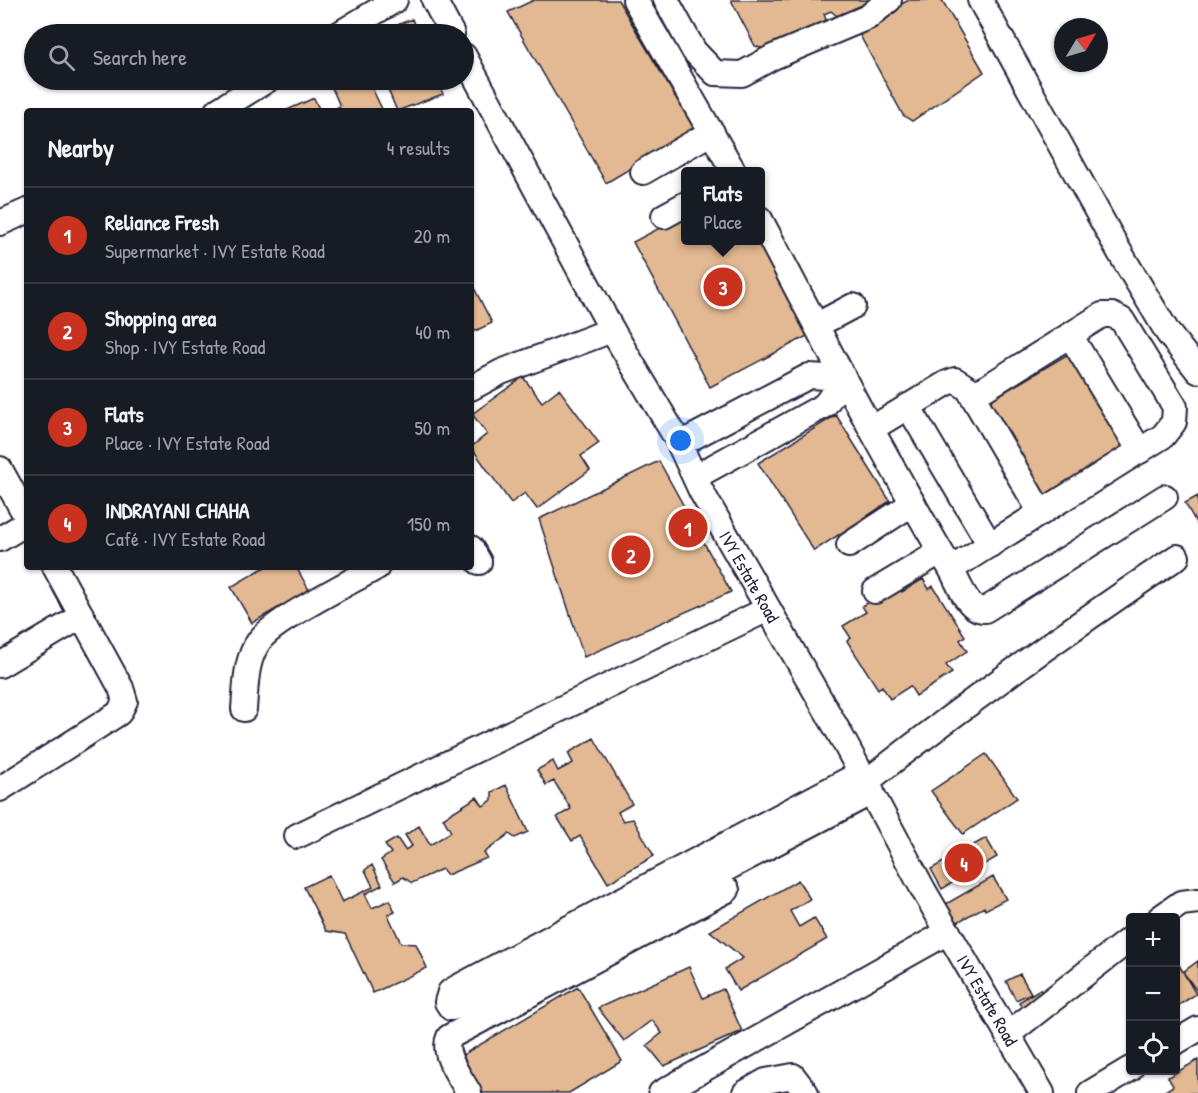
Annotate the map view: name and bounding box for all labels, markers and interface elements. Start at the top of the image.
north arrow [1054,18,1108,72]
search box [24,24,474,90]
icon: search [45,41,78,74]
text: Search here [93,42,187,72]
text: Nearby [48,130,114,165]
text: 4 results [387,134,450,161]
popup [681,167,765,245]
text: Flats [704,178,742,208]
text: Reliance Fresh [105,207,219,237]
text: Place [704,208,742,235]
text: 1 [64,222,71,249]
text: 20 m [413,222,450,249]
text: Supermarket · IVY Estate Road [105,237,325,264]
pin: 3 [704,264,742,310]
text: Shopping area [105,303,216,333]
text: 2 [63,318,72,345]
text: 40 m [415,318,450,345]
text: Shop · IVY Estate Road [105,333,265,360]
text: Flats [105,399,144,429]
text: 3 [63,414,72,441]
text: 50 m [414,414,450,441]
your location [666,426,695,455]
text: Place · IVY Estate Road [105,429,270,456]
text: INDRAYANI CHAHA [105,495,250,525]
pin: 1 [668,506,708,550]
text: 4 [64,510,71,537]
text: 150 m [407,510,450,537]
text: Café · IVY Estate Road [105,525,265,552]
street label: IVY Estate Road [714,526,786,627]
pin: 2 [612,532,650,578]
pin: 4 [944,840,984,886]
map controls [1126,913,1180,1075]
button: + [1126,913,1180,967]
street label: IVY Estate Road [951,950,1024,1050]
button: − [1126,967,1180,1021]
button: locate [1126,1021,1180,1075]

